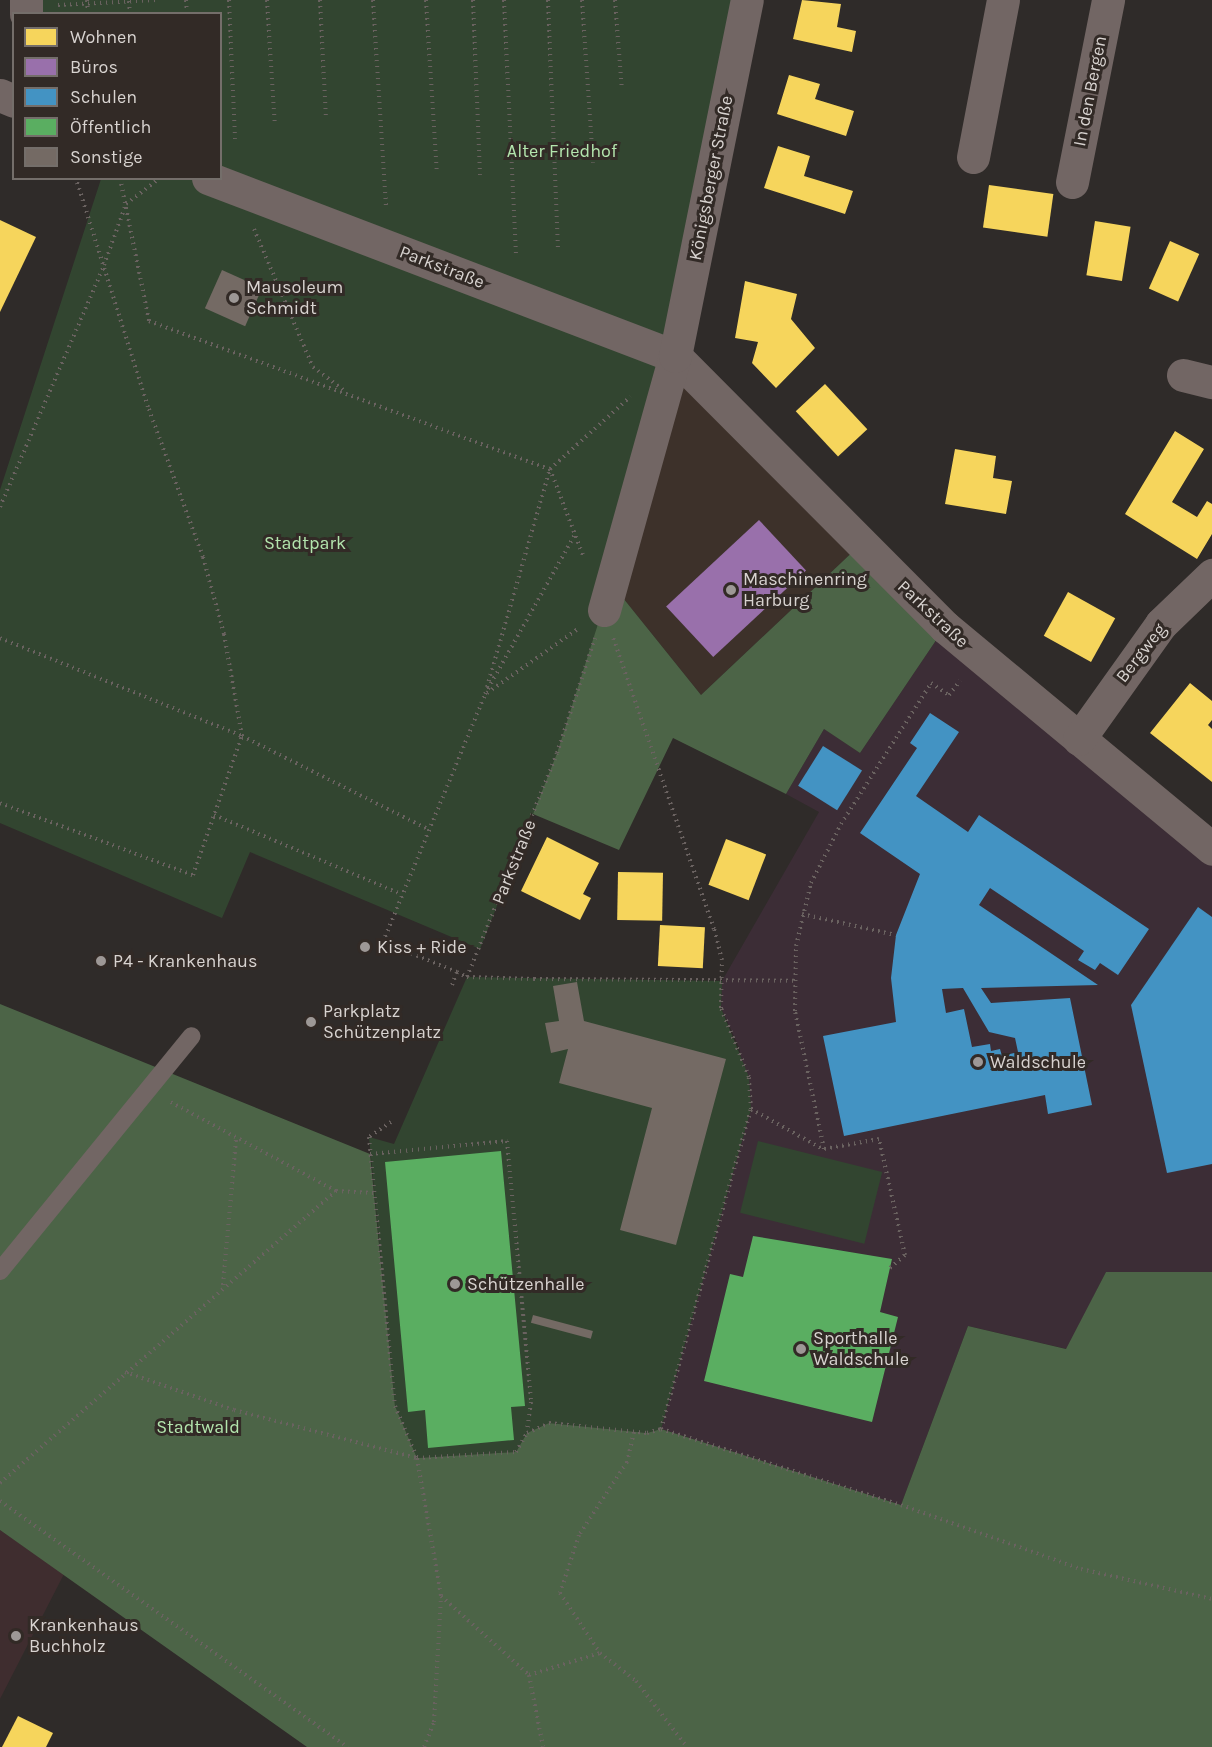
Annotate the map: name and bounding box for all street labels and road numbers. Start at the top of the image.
street label: In den Bergen [1069,34,1111,148]
street label: Königsberger Straße [684,94,738,262]
street label: Parkstraße [396,241,488,293]
street label: Parkstraße [893,576,973,652]
street label: Bergweg [1111,619,1171,687]
street label: Parkstraße [487,816,541,908]

